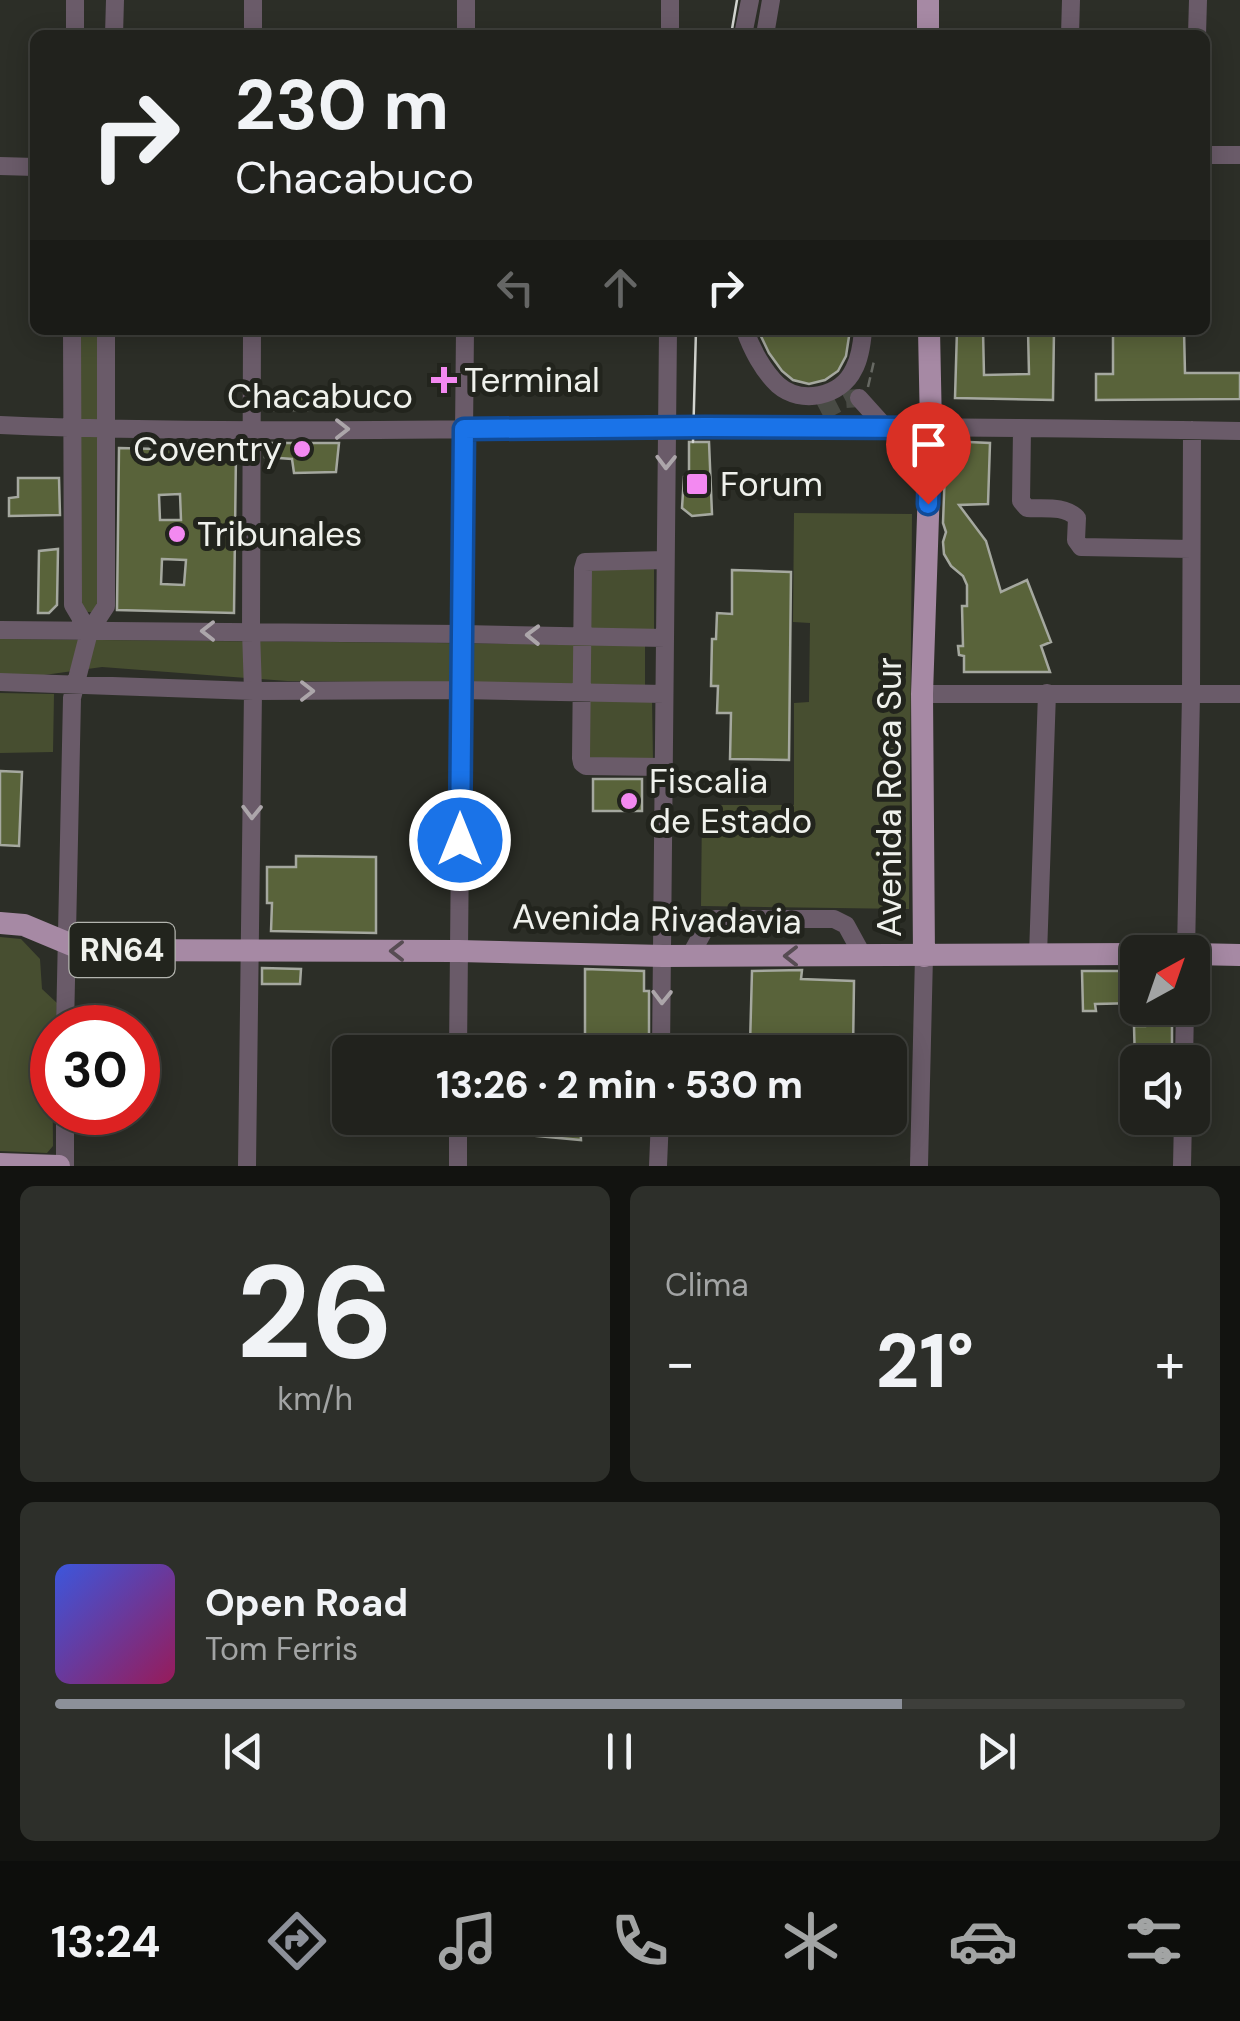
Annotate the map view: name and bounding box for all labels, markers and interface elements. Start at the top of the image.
text: 230 m [235,60,449,151]
icon: right [70,70,200,200]
text: Chacabuco [235,148,474,207]
icon: left [488,260,543,315]
icon: ahead [593,260,648,315]
icon: right [698,260,753,315]
place label: Terminal [464,357,600,403]
marker: Terminal [433,369,455,391]
street label: Chacabuco [227,373,413,419]
pin [886,402,971,505]
icon: arrive [901,417,956,472]
one-way arrow [336,418,351,440]
place label: Coventry [133,426,282,472]
marker: Coventry [291,438,313,460]
one-way arrow [655,456,677,471]
place label: Forum [720,461,823,507]
marker: Forum [684,471,710,497]
place label: Tribunales [197,511,362,557]
marker: Tribunales [166,523,188,545]
one-way arrow [199,620,214,642]
one-way arrow [524,625,540,646]
street label: Avenida Roca Sur [866,657,912,937]
one-way arrow [300,680,316,702]
place label: Fiscalia de Estado [649,758,812,844]
position arrow [408,788,512,892]
marker: Fiscalia de Estado [618,790,640,812]
one-way arrow [241,805,262,821]
street label: Avenida Rivadavia [512,893,802,945]
road number: RN64 [70,923,174,977]
north arrow [1120,935,1210,1025]
map controls [1120,935,1210,1135]
one-way arrow [388,940,404,962]
one-way arrow [783,945,798,967]
one-way arrow [652,990,673,1006]
speed limit sign: 30 [30,1005,160,1135]
button: sound [1120,1045,1210,1135]
text: 13:26 · 2 min · 530 m [436,1060,803,1110]
text: 26 [236,1228,394,1397]
text: Clima [665,1264,749,1306]
text: 21° [876,1313,974,1410]
text: − [665,1327,695,1399]
text: + [1155,1327,1185,1399]
text: km/h [277,1378,353,1420]
text: Open Road [205,1578,408,1628]
text: Tom Ferris [205,1628,358,1670]
icon: previous [216,1724,271,1779]
icon: pause [592,1724,647,1779]
icon: next [969,1724,1024,1779]
icon: directions [262,1906,332,1976]
icon: music [433,1906,503,1976]
icon: phone [605,1906,675,1976]
icon: climate [776,1906,846,1976]
icon: car [948,1906,1018,1976]
icon: filters [1119,1906,1189,1976]
text: 13:24 [51,1912,161,1971]

